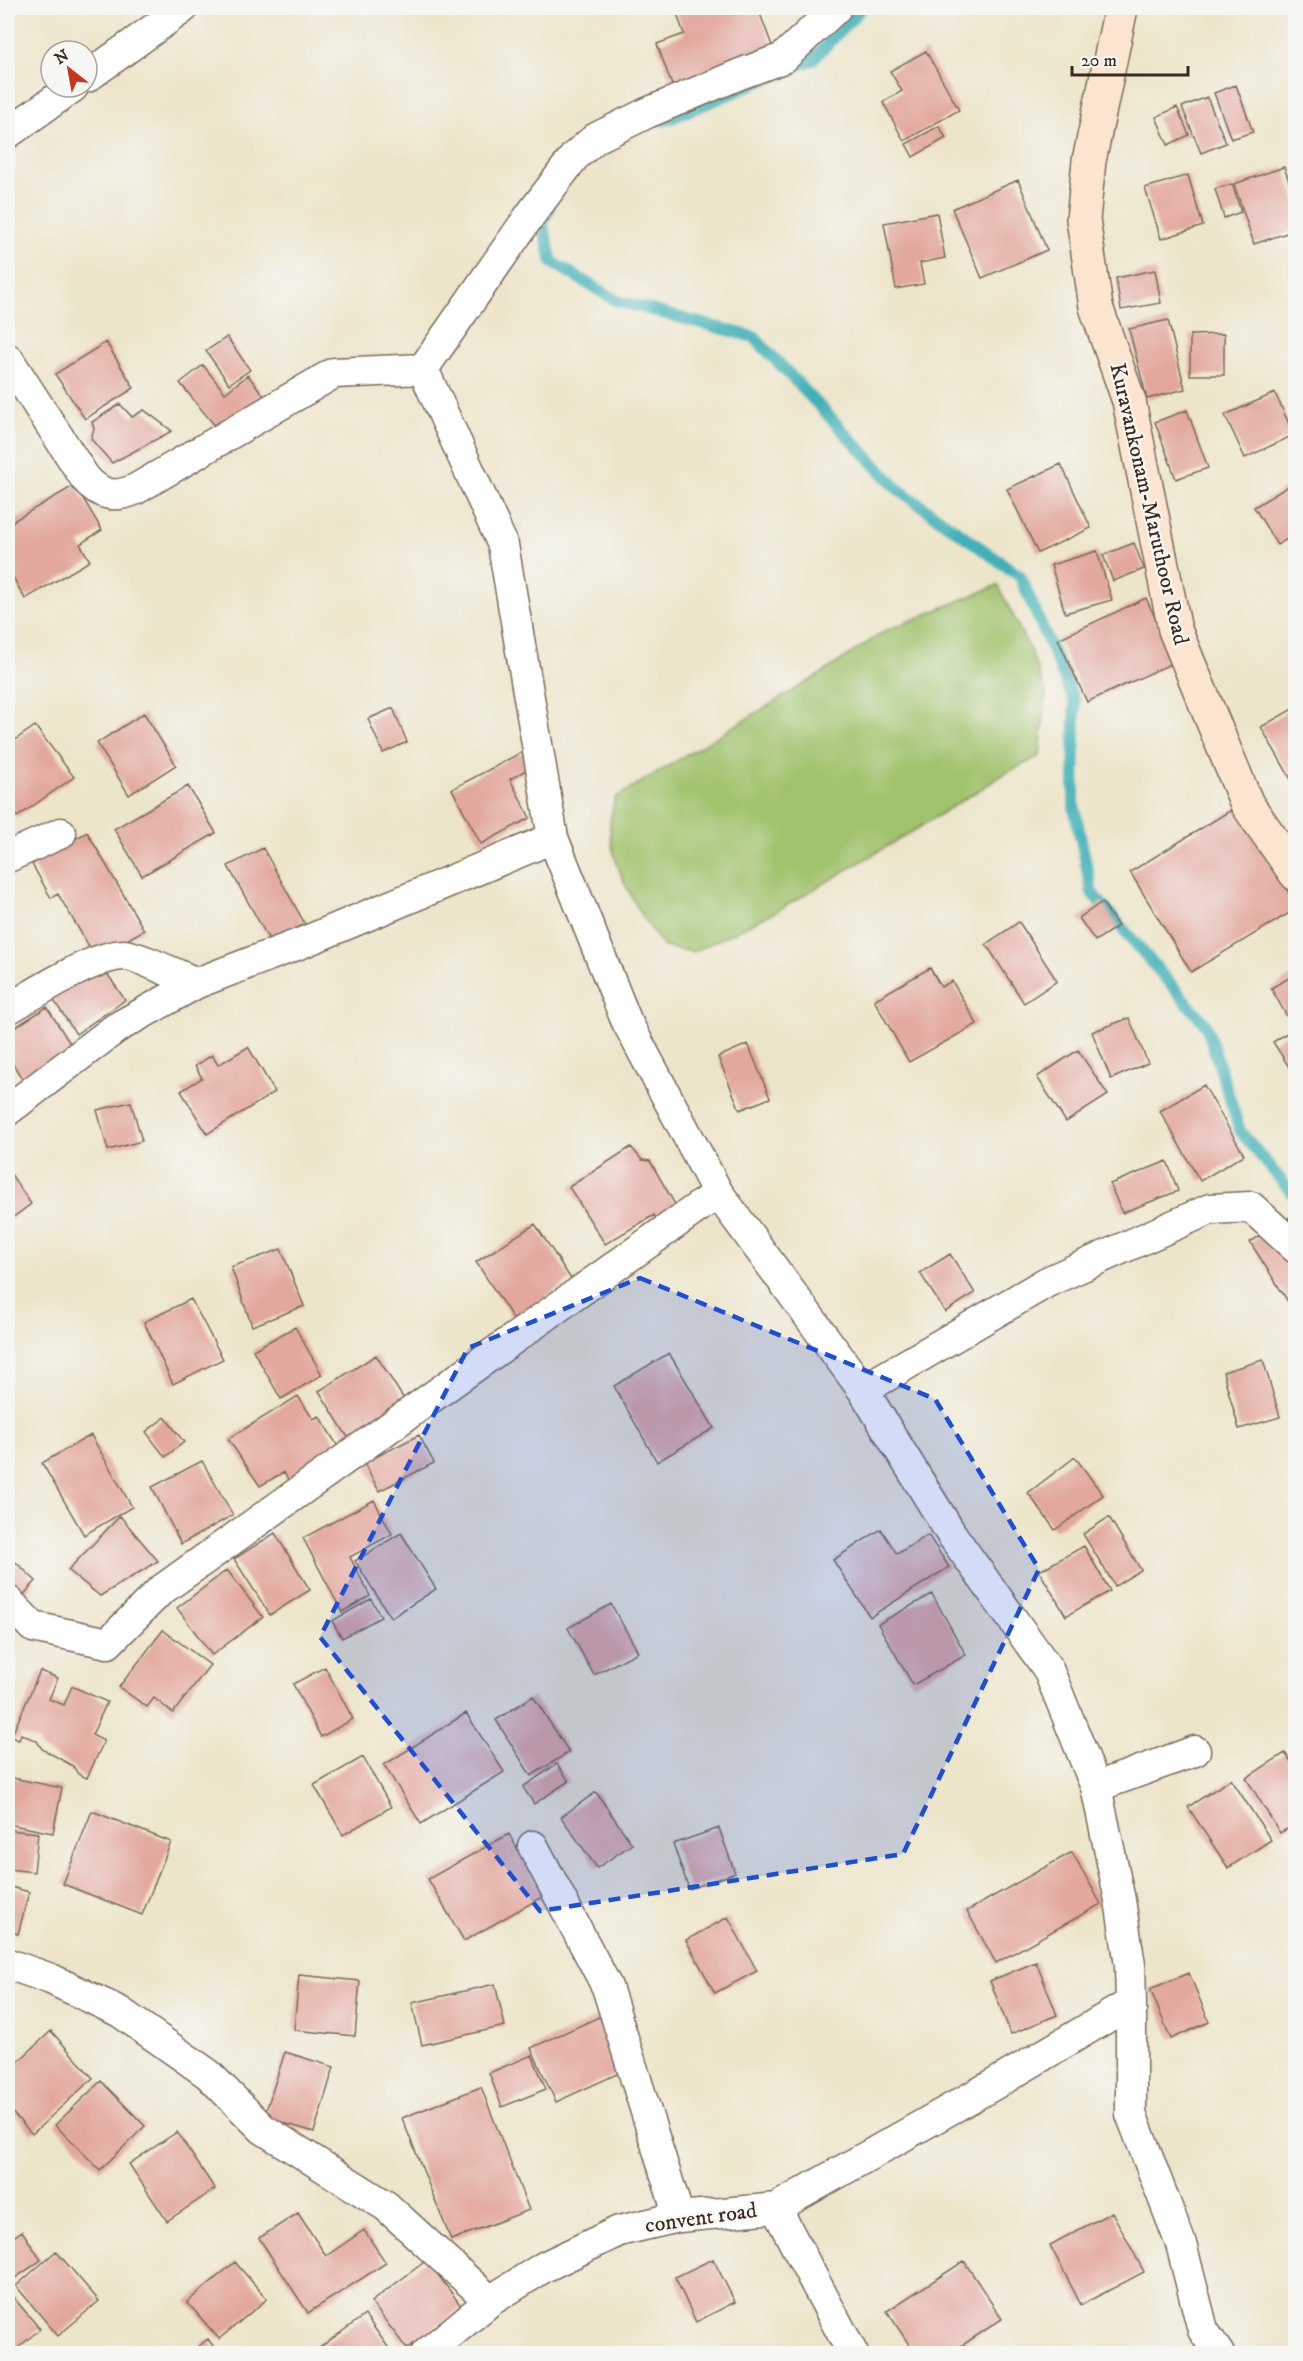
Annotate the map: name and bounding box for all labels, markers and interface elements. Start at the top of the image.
north arrow [39,39,99,99]
scale bar [1072,39,1188,77]
text: N [51,45,73,69]
text: 20 m [1081,50,1117,72]
street label: Kuravankonam-Maruthoor Road [1103,361,1195,647]
street label: convent road [643,2197,759,2239]

